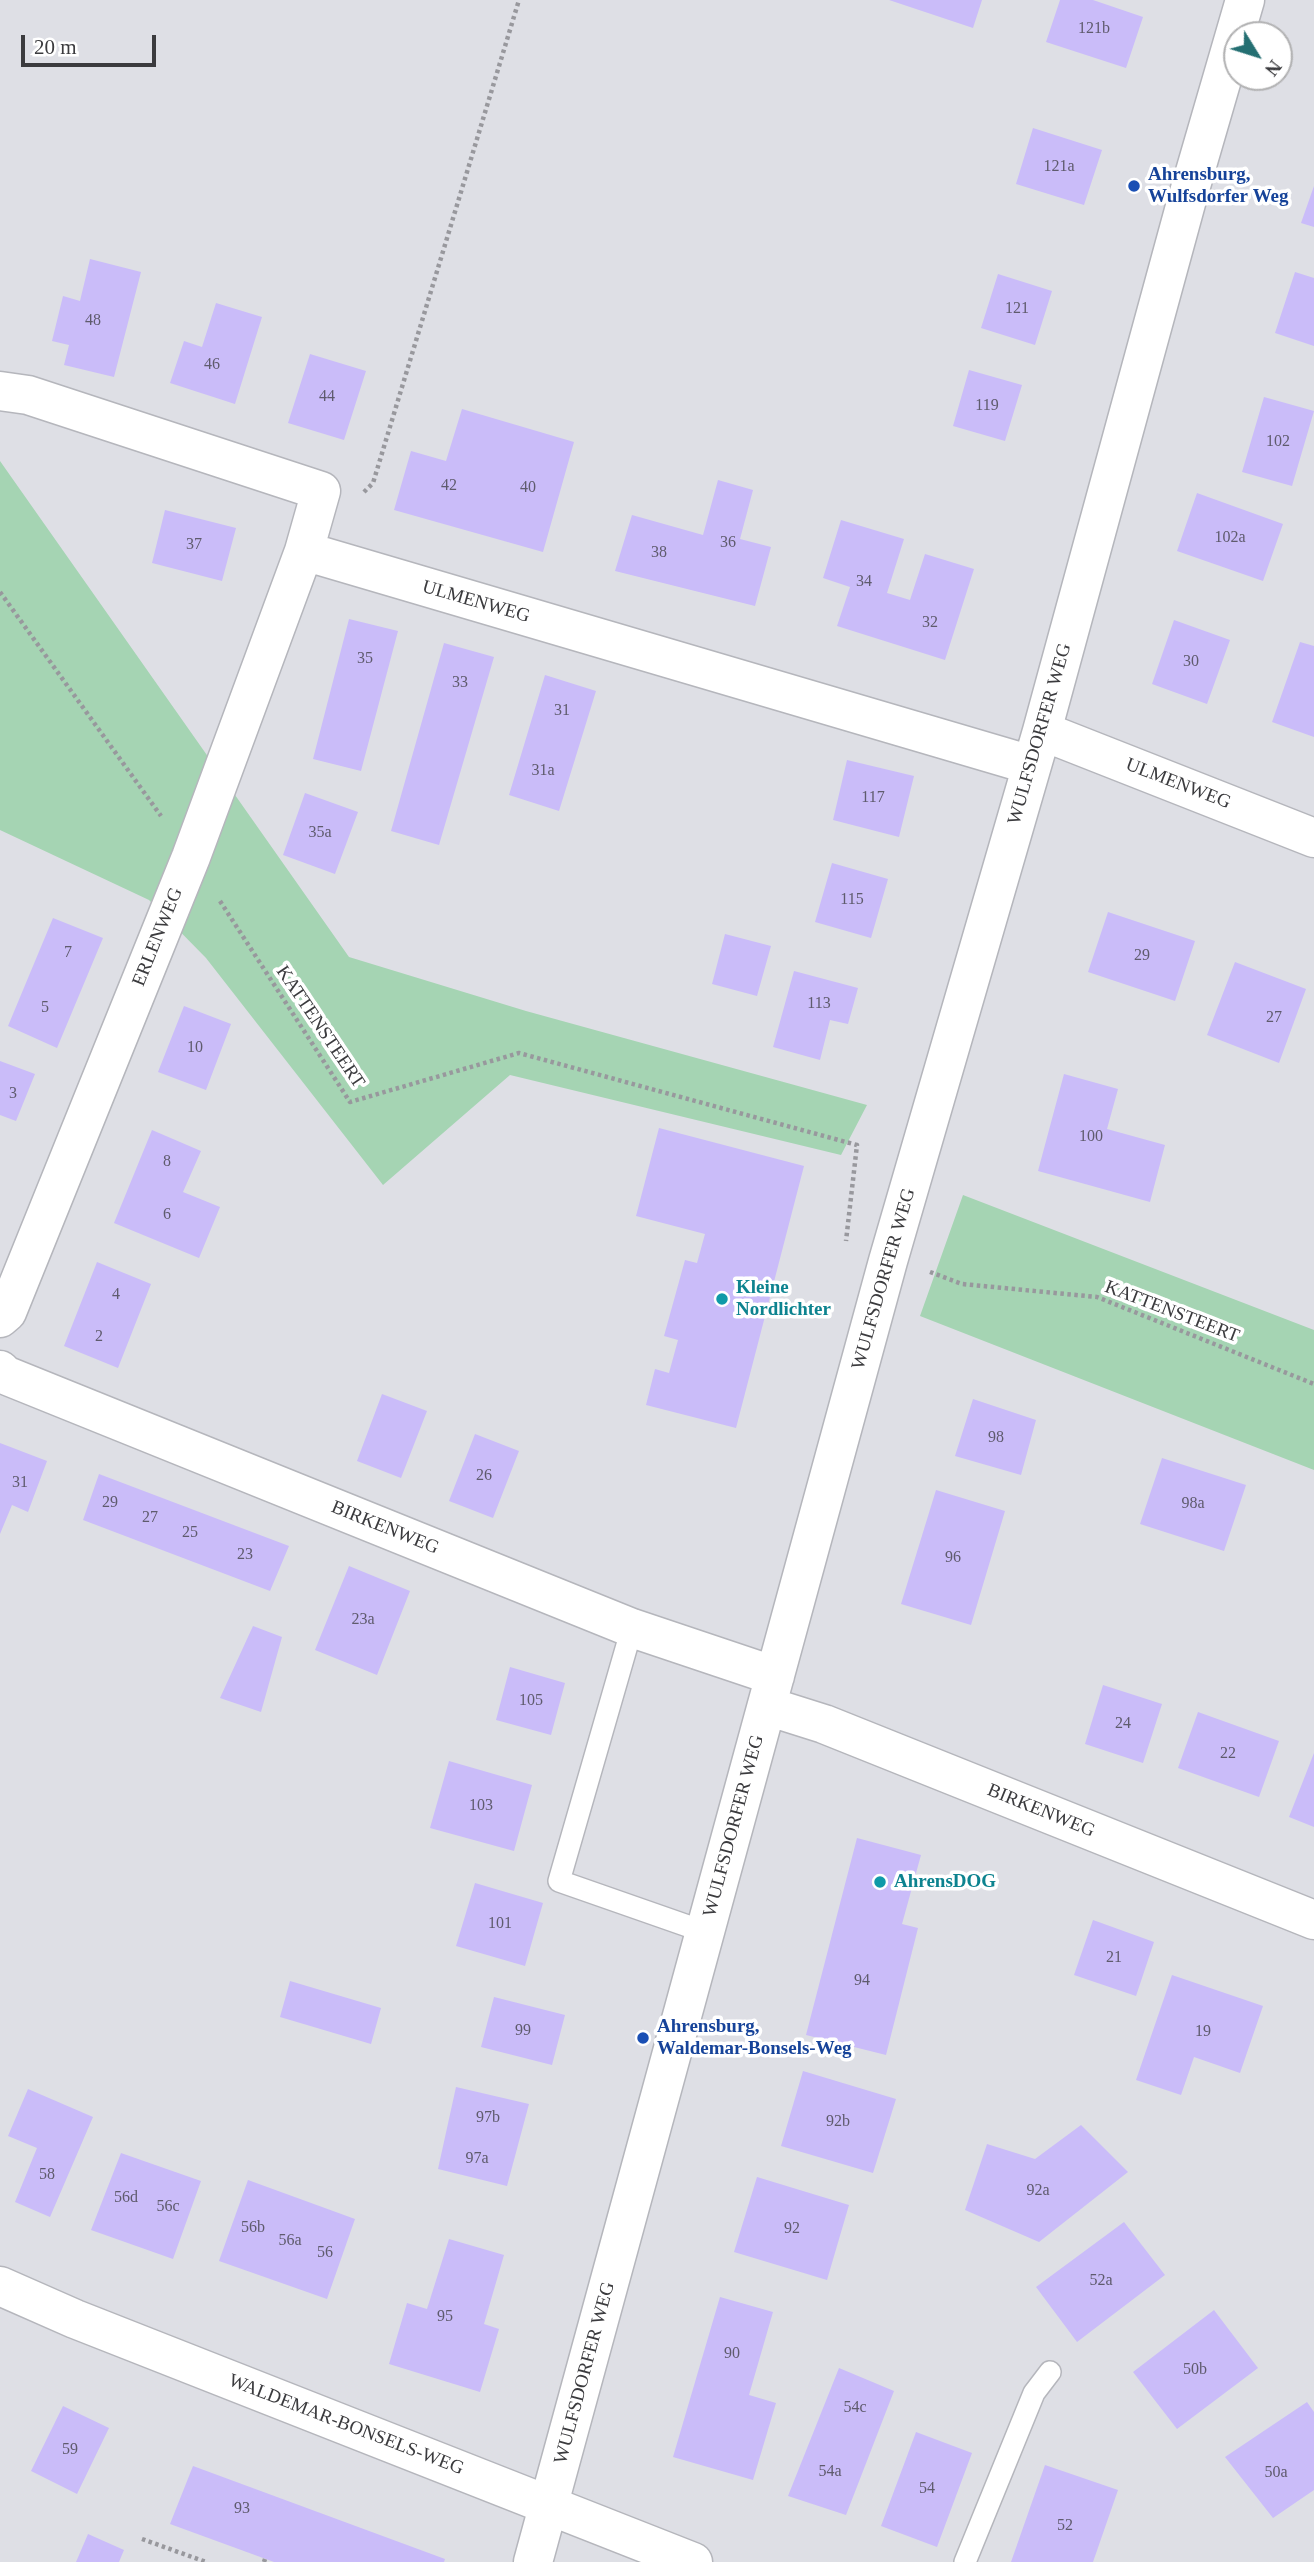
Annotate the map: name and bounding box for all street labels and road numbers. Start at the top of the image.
street label: ULMENWEG [420,576,532,628]
street label: WULFSDORFER WEG [1003,641,1077,827]
street label: ULMENWEG [1122,754,1234,814]
street label: ERLENWEG [128,884,188,990]
street label: KATTENSTEERT [271,962,369,1092]
street label: WULFSDORFER WEG [847,1186,921,1372]
street label: KATTENSTEERT [1101,1276,1243,1348]
street label: BIRKENWEG [328,1496,442,1560]
street label: WULFSDORFER WEG [699,1733,769,1919]
street label: BIRKENWEG [984,1779,1098,1843]
street label: WULFSDORFER WEG [550,2280,620,2466]
street label: WALDEMAR-BONSELS-WEG [225,2370,467,2480]

